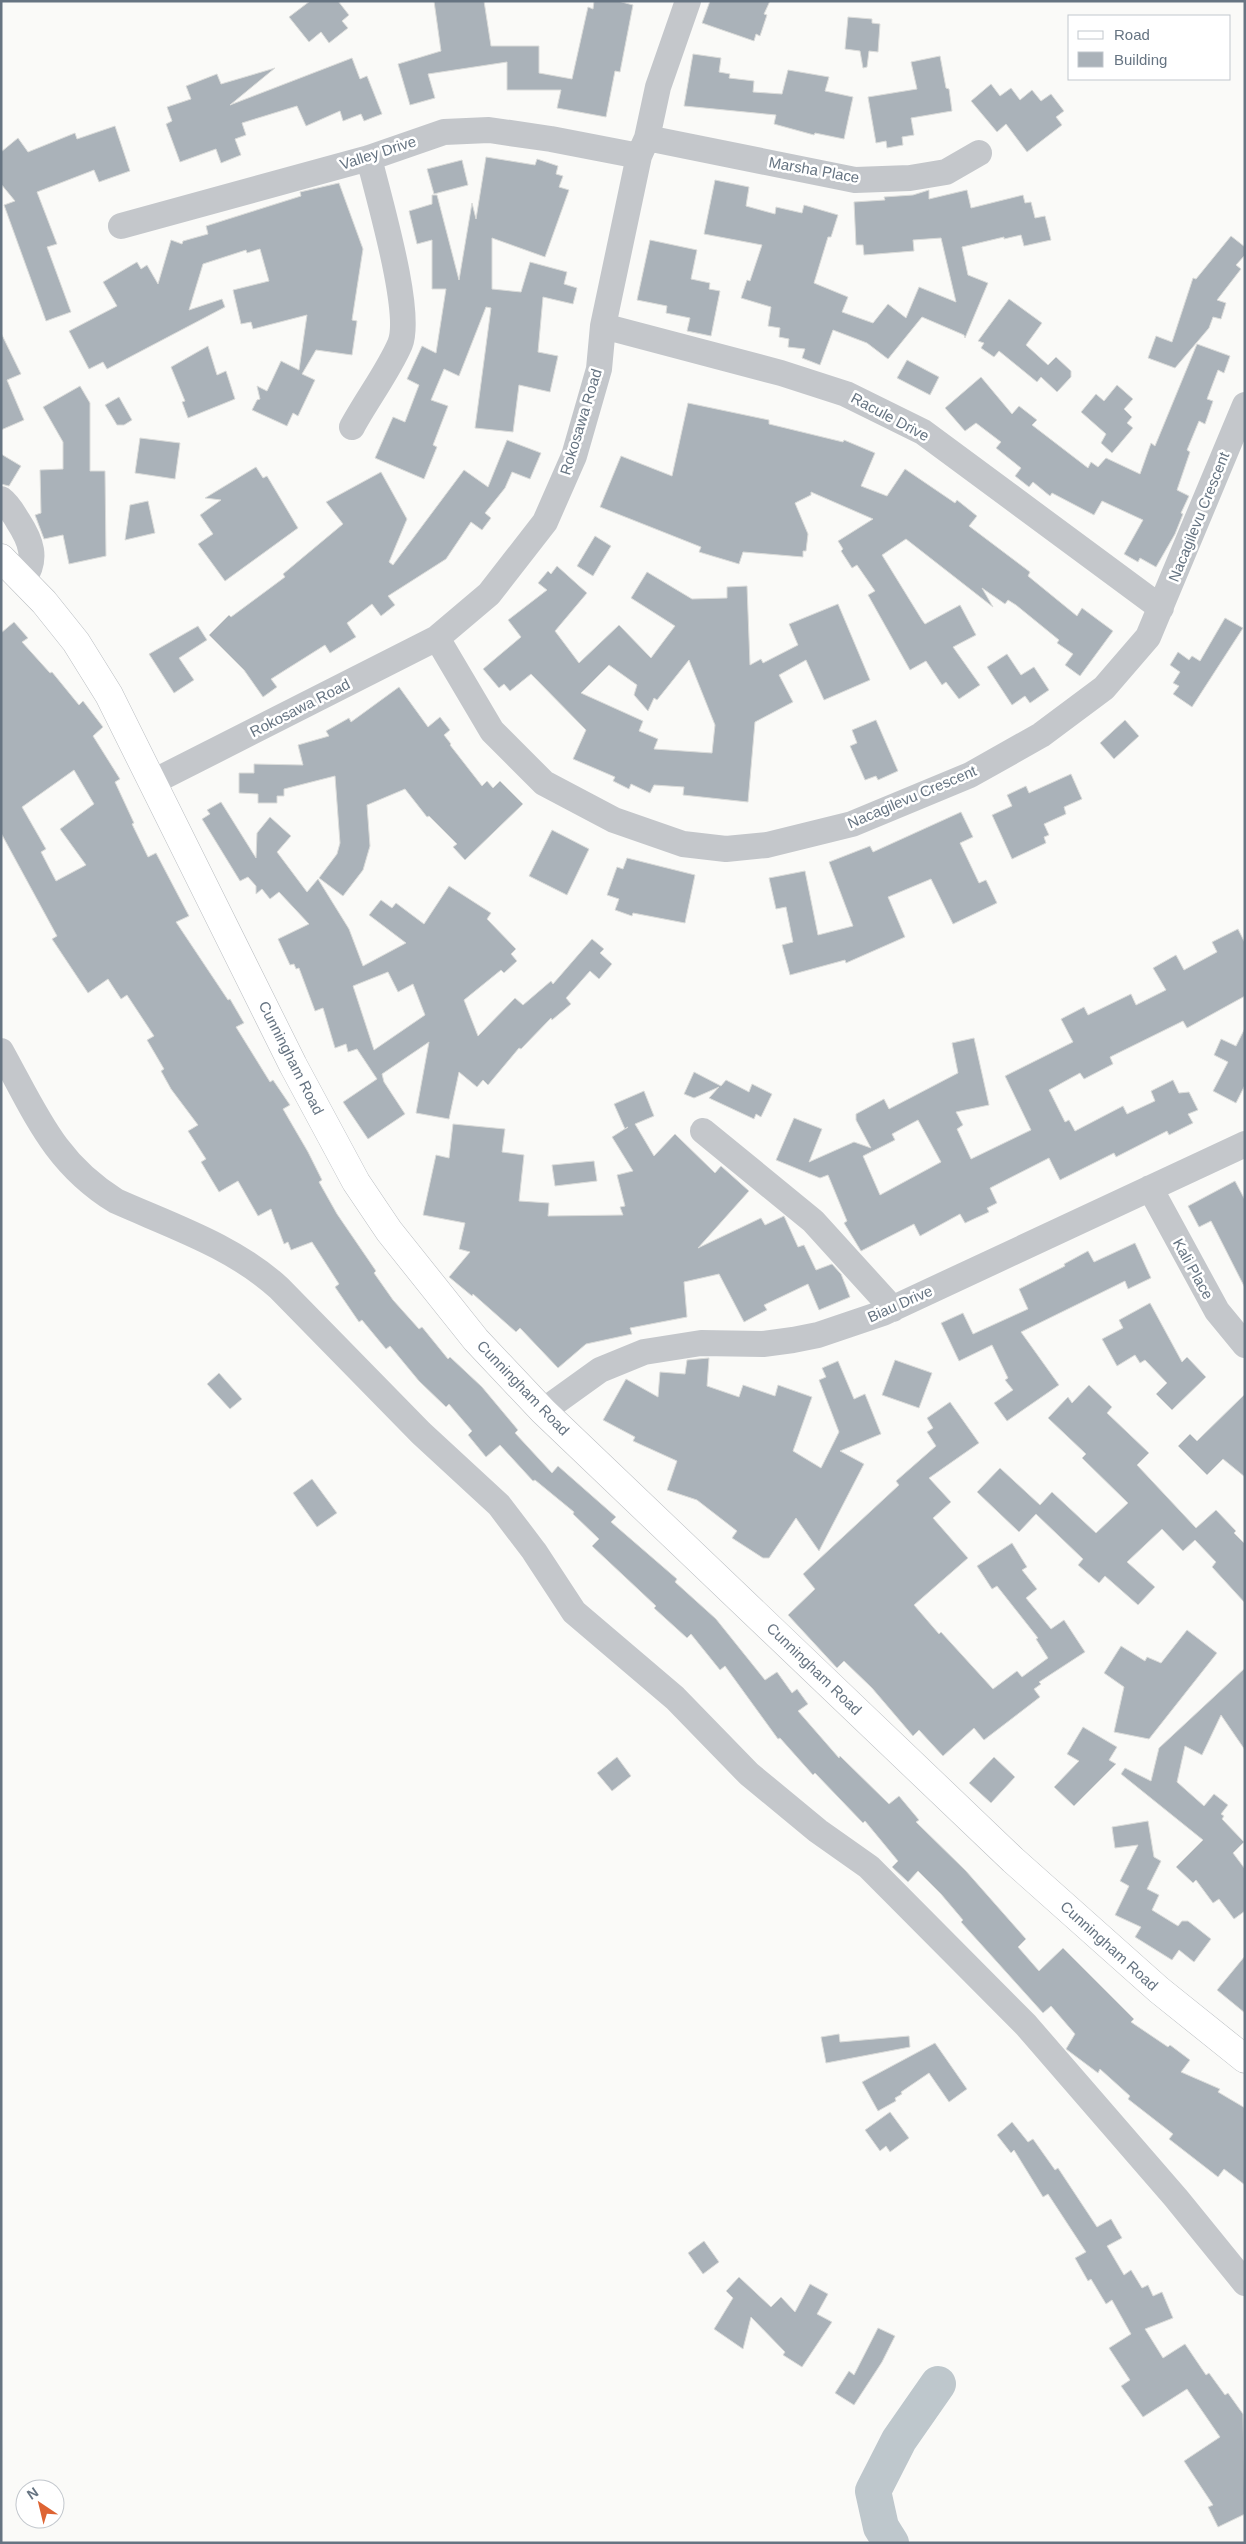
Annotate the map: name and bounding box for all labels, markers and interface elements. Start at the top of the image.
legend [1068,15,1231,80]
text: Road [1114,26,1150,43]
text: Building [1114,51,1167,68]
street label: Valley Drive [338,132,418,173]
street label: Marsha Place [767,153,861,186]
street label: Rokosawa Road [556,367,605,477]
street label: Racule Drive [848,389,932,444]
street label: Nacagilevu Crescent [1165,449,1233,584]
street label: Rokosawa Road [247,675,353,740]
street label: Nacagilevu Crescent [845,761,980,831]
street label: Cunningham Road [255,998,327,1117]
street label: Kali Place [1170,1235,1217,1302]
street label: Biau Drive [865,1282,935,1325]
street label: Cunningham Road [474,1337,573,1439]
street label: Cunningham Road [763,1619,865,1718]
street label: Cunningham Road [1057,1897,1162,1994]
north arrow [15,2479,65,2529]
text: N [24,2484,41,2503]

